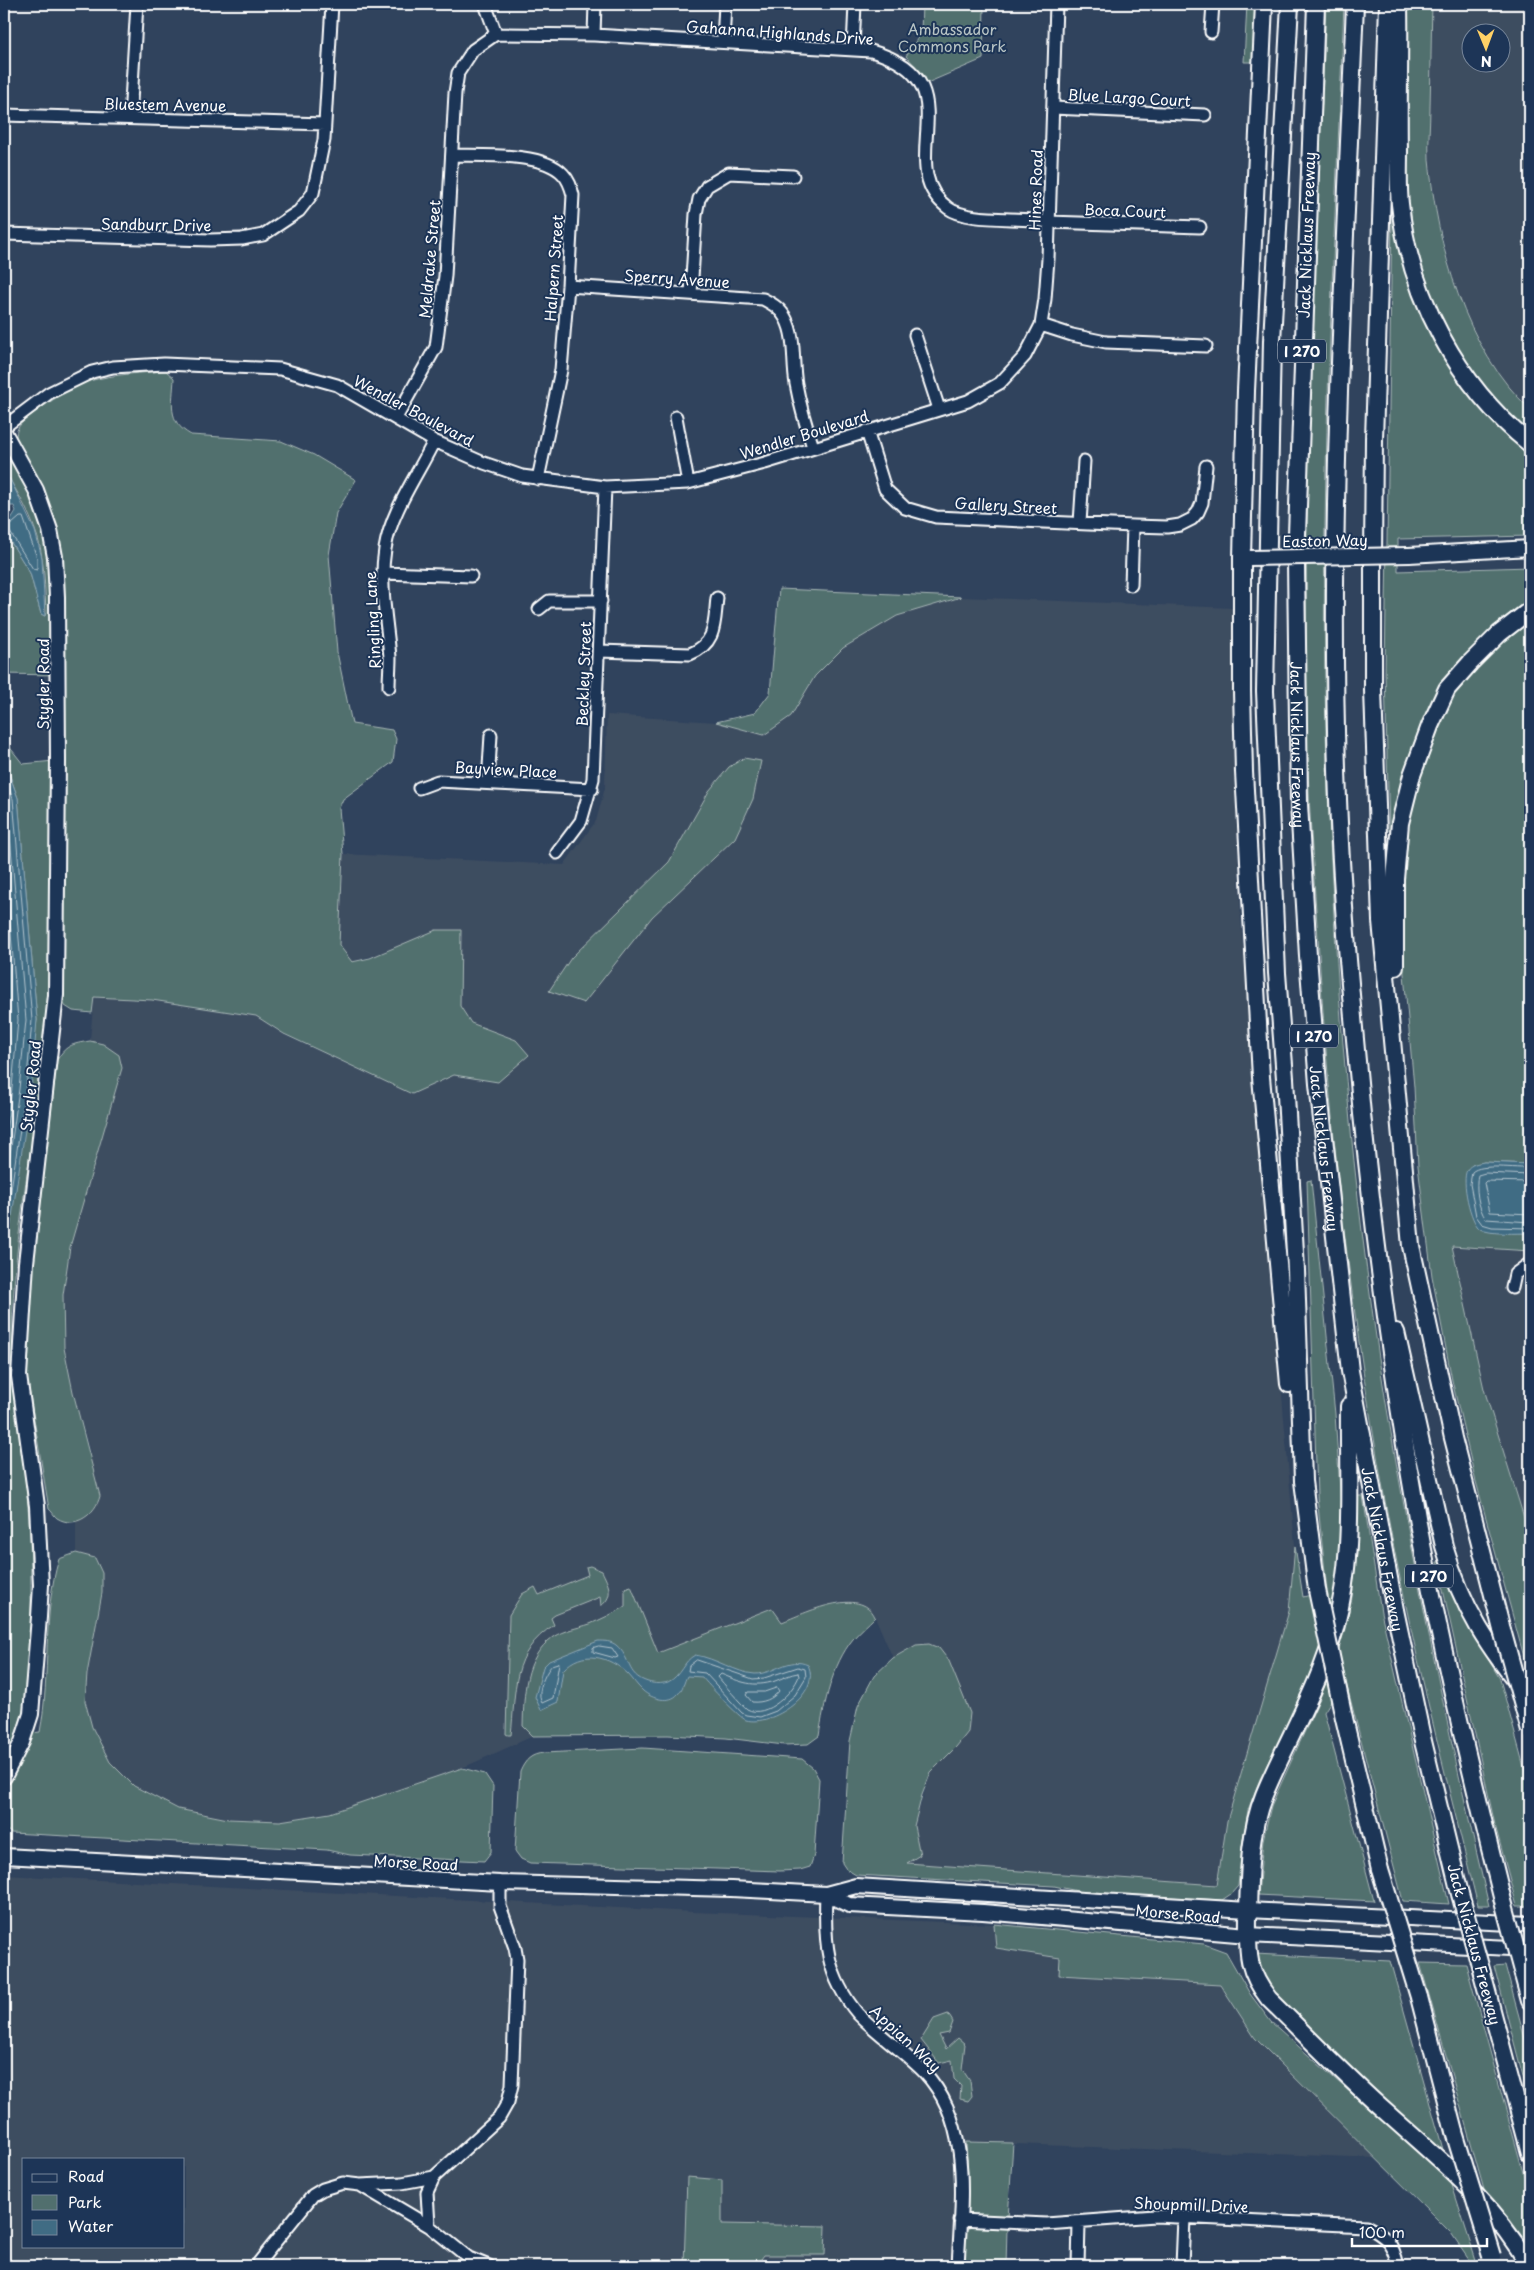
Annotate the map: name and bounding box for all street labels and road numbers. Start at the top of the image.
street label: Gahanna Highlands Drive [685,14,875,50]
street label: Blue Largo Court [1067,82,1191,112]
street label: Bluestem Avenue [103,91,227,117]
street label: Hines Road [1022,149,1048,231]
street label: Jack Nicklaus Freeway [1292,152,1320,318]
street label: Boca Court [1084,197,1166,223]
street label: Meldrake Street [412,199,446,319]
street label: Sandburr Drive [101,212,211,236]
street label: Halpern Street [538,214,568,322]
street label: Sperry Avenue [623,263,731,293]
road number: I 270 [1278,340,1326,362]
street label: Wendler Boulevard [350,369,478,451]
street label: Wendler Boulevard [737,403,871,465]
street label: Gallery Street [954,491,1058,519]
street label: Easton Way [1282,528,1368,552]
street label: Ringling Lane [358,570,386,670]
street label: Beckley Street [570,621,596,727]
street label: Stygler Road [31,638,54,730]
street label: Jack Nicklaus Freeway [1286,661,1312,828]
street label: Bayview Place [454,755,558,783]
road number: I 270 [1290,1024,1338,1048]
street label: Stygler Road [14,1039,46,1133]
street label: Jack Nicklaus Freeway [1305,1065,1346,1233]
street label: Jack Nicklaus Freeway [1357,1465,1411,1633]
road number: I 270 [1405,1564,1453,1588]
street label: Morse Road [373,1848,459,1876]
street label: Jack Nicklaus Freeway [1442,1861,1508,2027]
street label: Morse Road [1135,1898,1221,1928]
street label: Appian Way [865,1999,947,2077]
street label: Shoupmill Drive [1133,2191,1249,2217]

